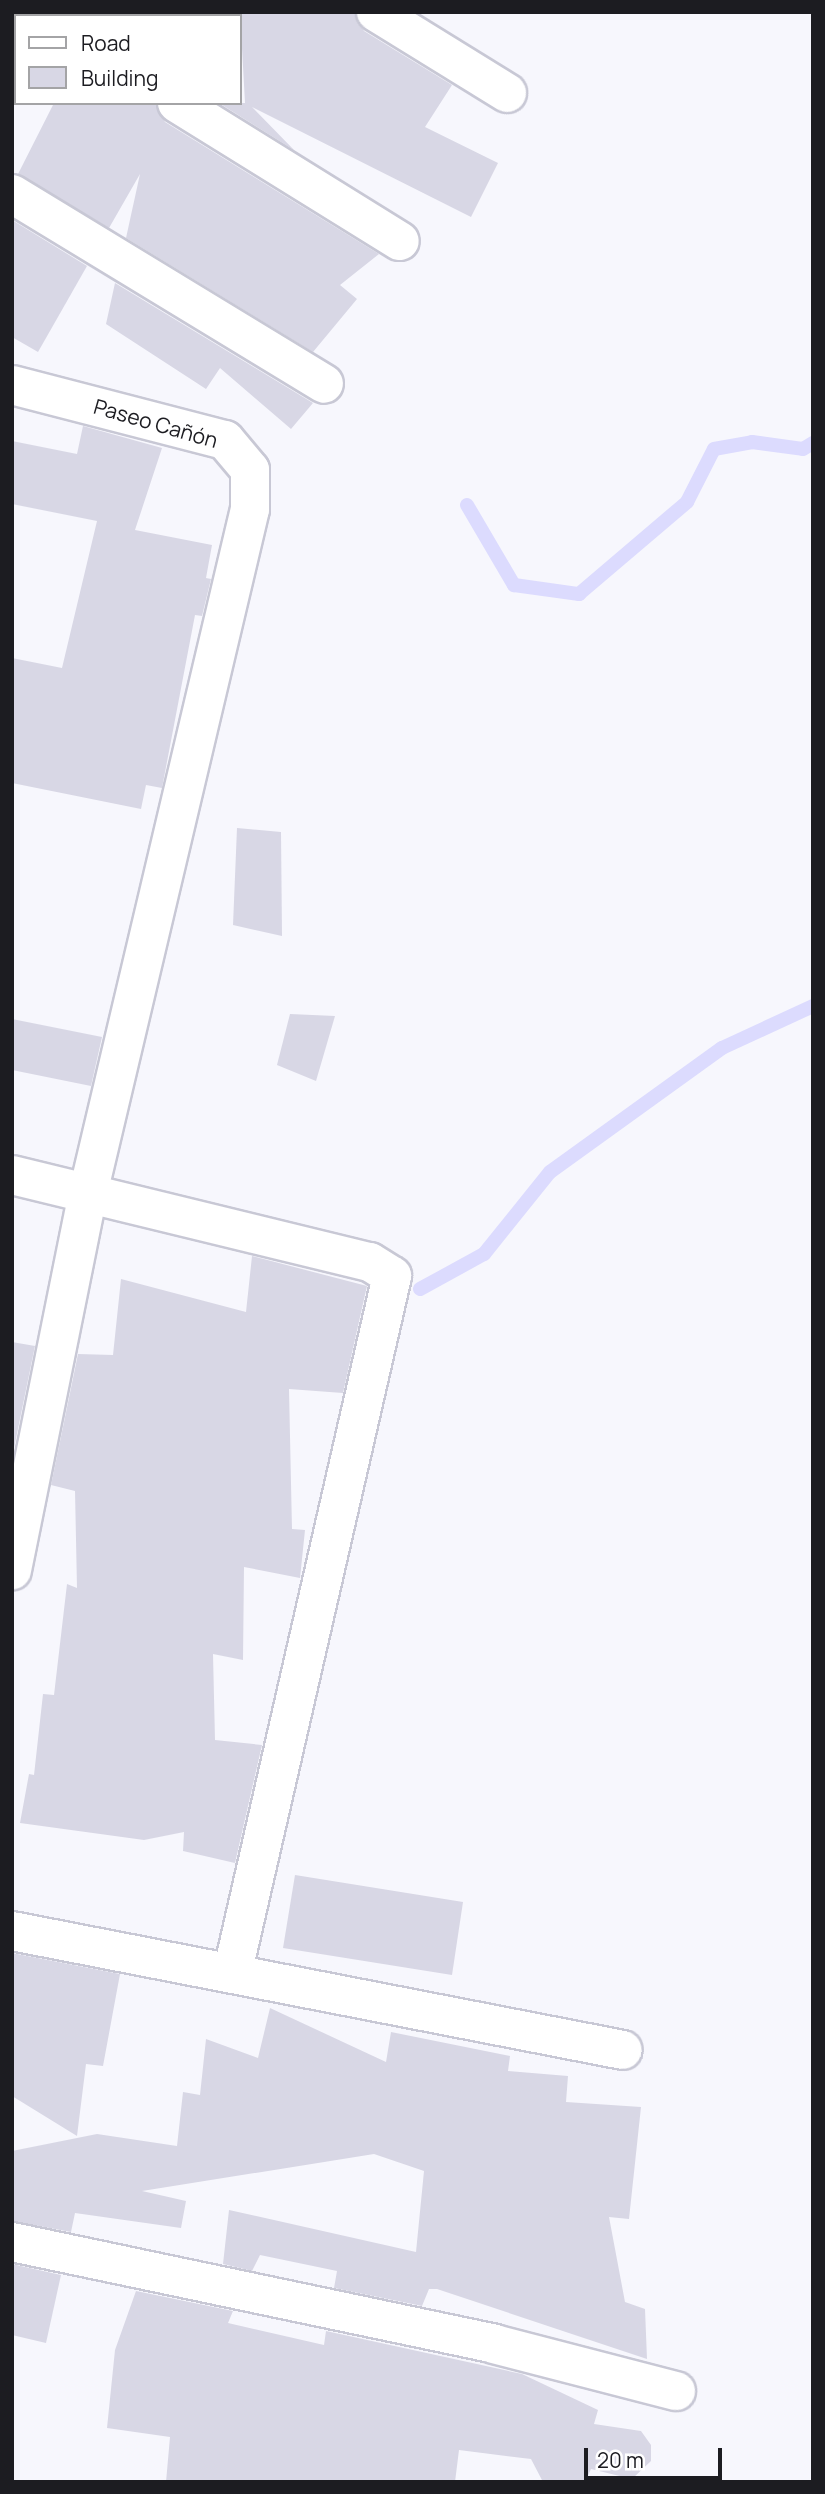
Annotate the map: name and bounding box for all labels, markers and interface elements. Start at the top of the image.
legend [14,14,242,105]
text: Road [81,29,131,57]
text: Building [81,64,158,92]
street label: Paseo Cañón [91,393,221,453]
scale bar [587,2434,725,2478]
text: 20 m [597,2446,644,2474]

